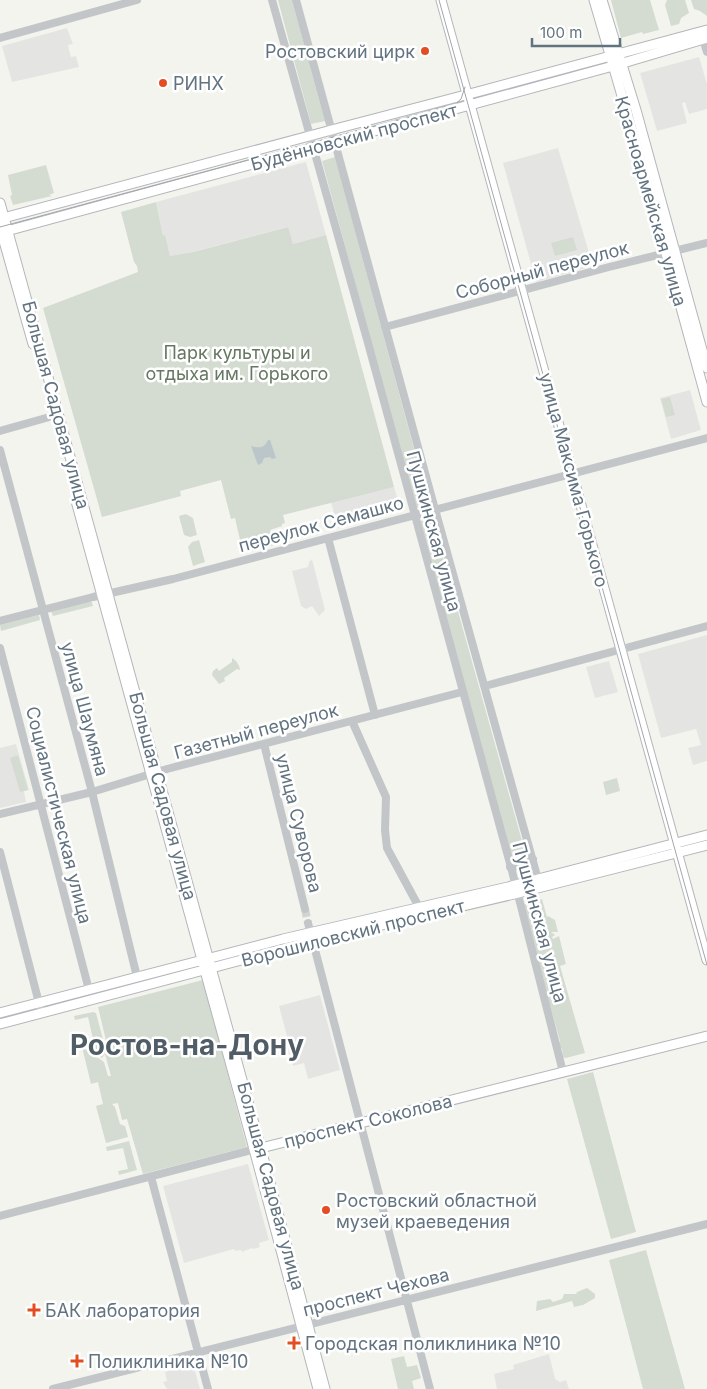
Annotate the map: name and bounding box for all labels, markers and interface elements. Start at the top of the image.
scale bar [532,15,620,47]
text: 100 m [540,23,582,42]
place label: Ростовский цирк [265,41,415,62]
marker: Ростовский цирк [419,45,431,57]
place label: РИНХ [173,73,224,94]
marker: РИНХ [157,77,169,89]
street label: Красноармейская улица [611,93,691,309]
street label: Будённовский проспект [248,99,460,175]
street label: Соборный переулок [453,237,631,303]
street label: Большая Садовая улица [18,299,94,511]
park label: Парк культуры и отдыха им. Горького [146,342,328,384]
street label: улица Максима Горького [535,370,613,590]
street label: Пушкинская улица [402,448,466,614]
street label: переулок Семашко [236,492,406,556]
street label: улица Шаумяна [57,640,113,778]
street label: Большая Садовая улица [125,690,201,902]
street label: Газетный переулок [172,699,341,763]
street label: Социалистическая улица [22,704,96,926]
street label: улица Суворова [272,751,326,895]
street label: Пушкинская улица [508,839,572,1005]
street label: Ворошиловский проспект [239,895,467,971]
district label: Ростов-на-Дону [70,1028,304,1062]
street label: Большая Садовая улица [233,1080,309,1292]
street label: проспект Соколова [282,1090,454,1152]
place label: Ростовский областной музей краеведения [336,1190,537,1232]
marker: Ростовский областной музей краеведения [320,1204,332,1216]
street label: проспект Чехова [301,1264,451,1320]
place label: БАК лаборатория [45,1300,200,1321]
marker: БАК лаборатория [27,1303,41,1317]
place label: Городская поликлиника №10 [305,1333,561,1354]
marker: Городская поликлиника №10 [287,1336,301,1350]
place label: Поликлиника №10 [88,1351,248,1372]
marker: Поликлиника №10 [70,1354,84,1368]

